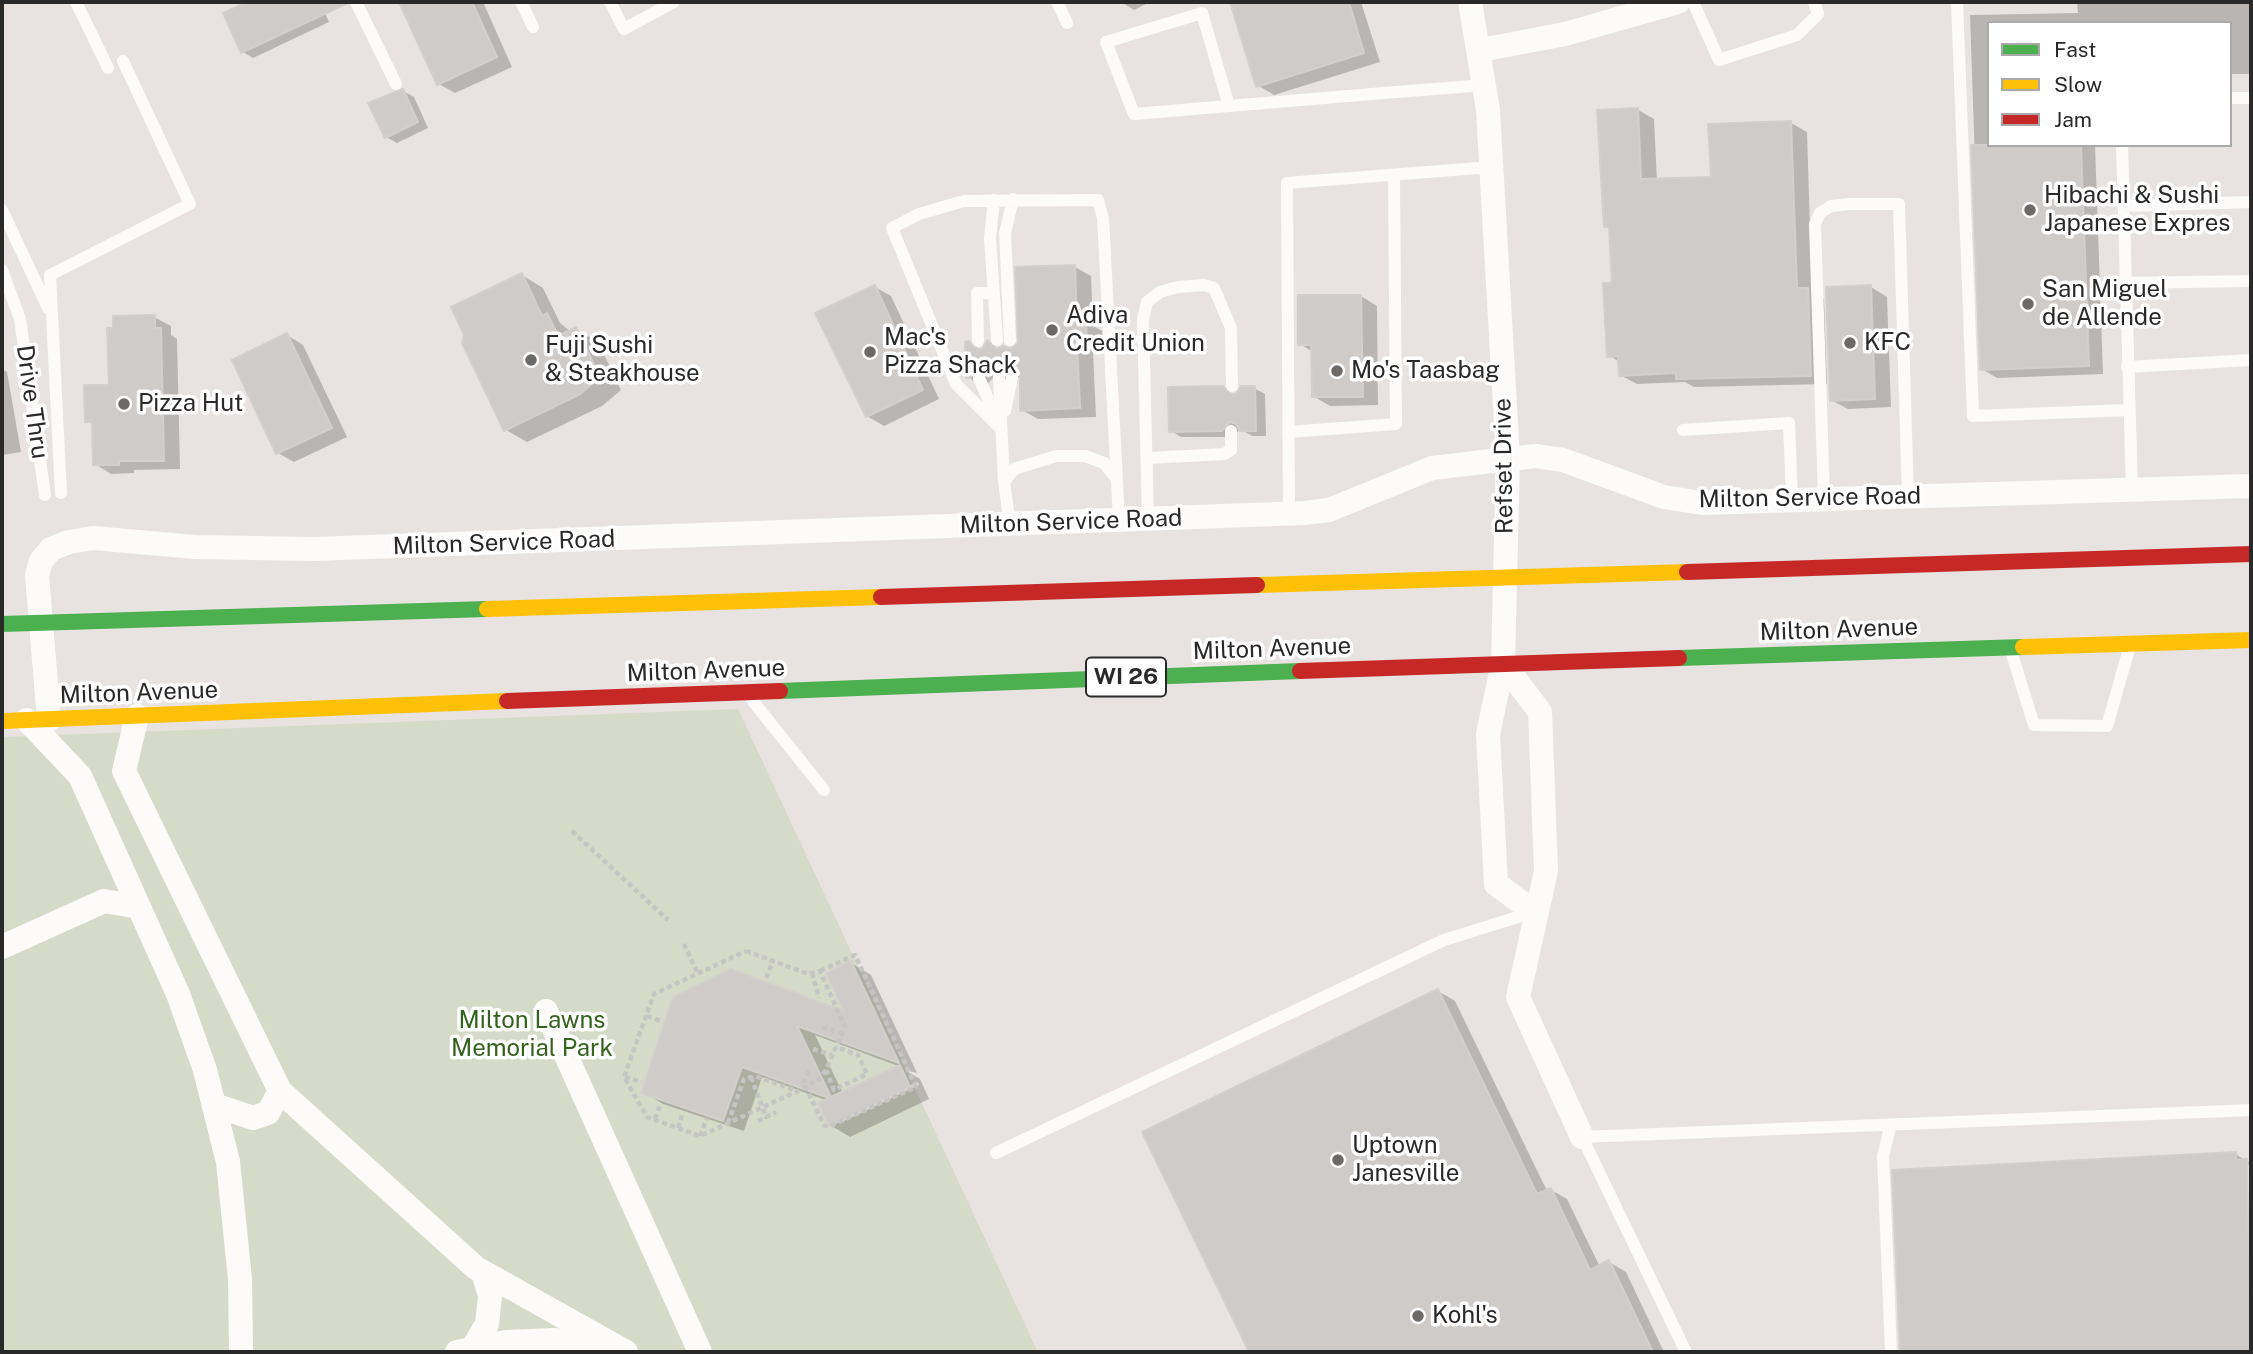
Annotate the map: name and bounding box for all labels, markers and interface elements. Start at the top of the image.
legend [1987,21,2232,147]
text: Fast [2054,37,2096,62]
text: Slow [2054,72,2102,97]
text: Jam [2054,107,2092,132]
place label: Hibachi & Sushi Japanese Expres [2044,182,2230,238]
marker: Hibachi & Sushi Japanese Expres [2022,202,2038,218]
place label: San Miguel de Allende [2042,276,2167,332]
marker: San Miguel de Allende [2020,296,2036,312]
place label: Adiva Credit Union [1066,302,1205,358]
marker: Adiva Credit Union [1044,322,1060,338]
place label: Mac's Pizza Shack [884,324,1017,380]
place label: KFC [1864,329,1911,357]
place label: Fuji Sushi & Steakhouse [545,332,700,388]
marker: KFC [1842,335,1858,351]
street label: Drive Thru [10,343,54,461]
marker: Mac's Pizza Shack [862,344,878,360]
marker: Fuji Sushi & Steakhouse [523,352,539,368]
place label: Mo's Taasbag [1351,357,1500,385]
marker: Mo's Taasbag [1329,363,1345,379]
place label: Pizza Hut [138,390,243,418]
marker: Pizza Hut [116,396,132,412]
street label: Refset Drive [1488,398,1520,534]
street label: Milton Service Road [1698,482,1922,514]
street label: Milton Service Road [959,504,1183,540]
street label: Milton Service Road [392,525,616,561]
street label: Milton Avenue [1759,613,1919,647]
street label: Milton Avenue [1192,632,1352,666]
street label: Milton Avenue [626,654,786,688]
road number: WI 26 [1086,657,1166,696]
street label: Milton Avenue [59,676,219,710]
park label: Milton Lawns Memorial Park [451,1007,613,1063]
place label: Uptown Janesville [1352,1132,1459,1188]
marker: Uptown Janesville [1330,1152,1346,1168]
place label: Kohl's [1432,1302,1498,1330]
marker: Kohl's [1410,1308,1426,1324]

